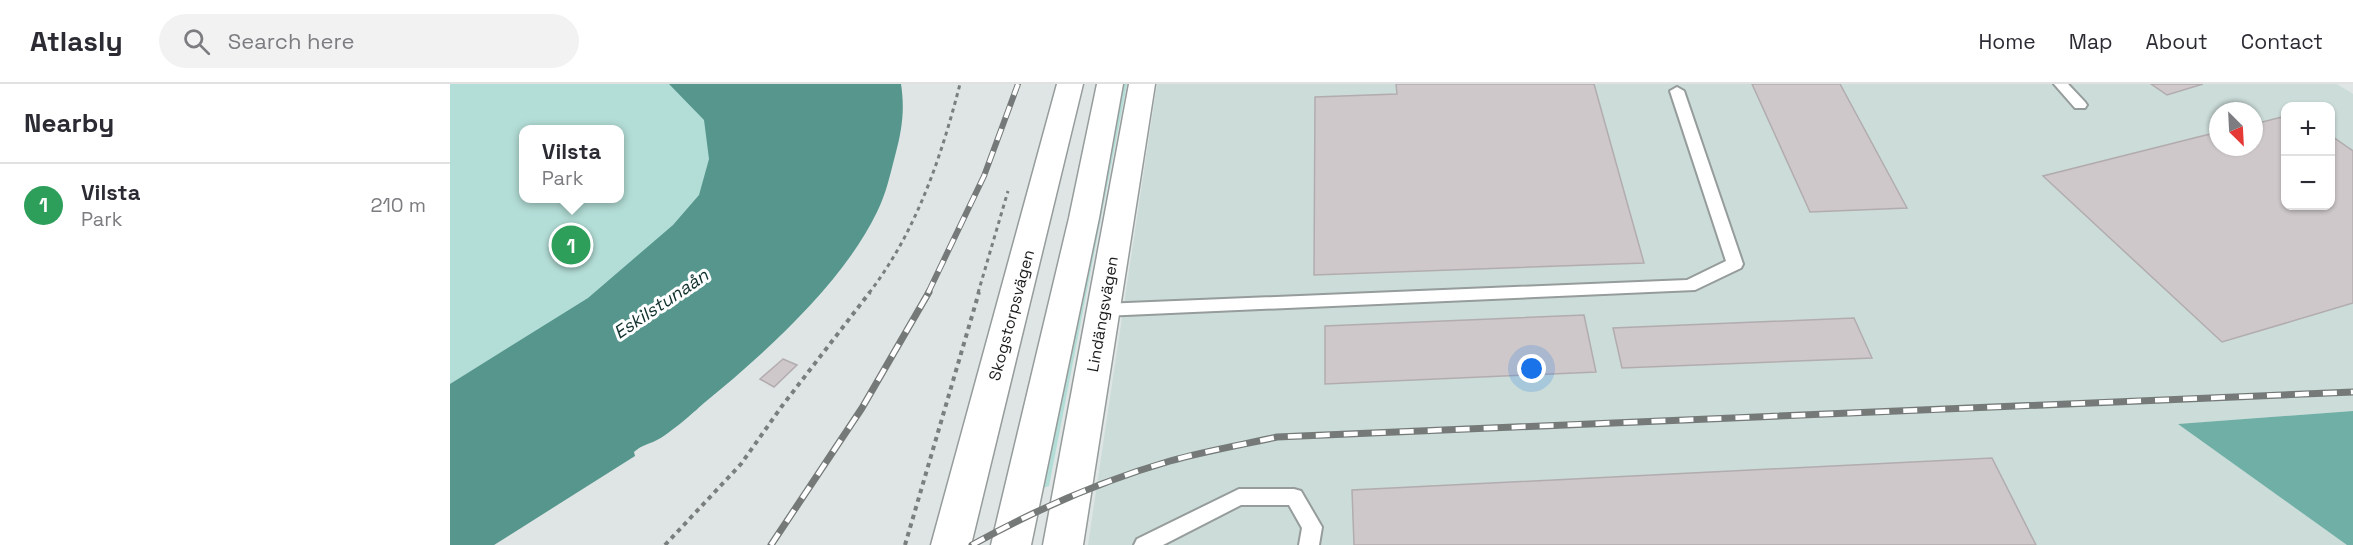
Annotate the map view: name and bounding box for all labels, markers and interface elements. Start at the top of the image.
search box [159,14,579,68]
text: Atlasly [30,23,123,59]
icon: search [180,25,213,58]
text: Search here [228,27,354,55]
text: Home [1978,28,2036,55]
text: Map [2069,28,2113,55]
text: About [2146,28,2208,55]
text: Contact [2241,28,2323,55]
north arrow [2209,102,2263,156]
map controls [2281,102,2335,210]
button: + [2281,102,2335,156]
text: Nearby [24,106,114,140]
popup [519,125,624,203]
text: Vilsta [542,137,601,165]
button: − [2281,156,2335,210]
text: Park [542,165,583,191]
text: Vilsta [81,178,140,206]
text: 1 [39,192,48,218]
text: 210 m [370,192,426,218]
text: Park [81,206,123,232]
pin: 1 [552,222,590,268]
street label: Skogstorpsvägen [984,247,1039,383]
street label: Lindängsvägen [1082,255,1123,374]
water label: Eskilstunaån [609,263,713,344]
your location [1517,354,1546,383]

